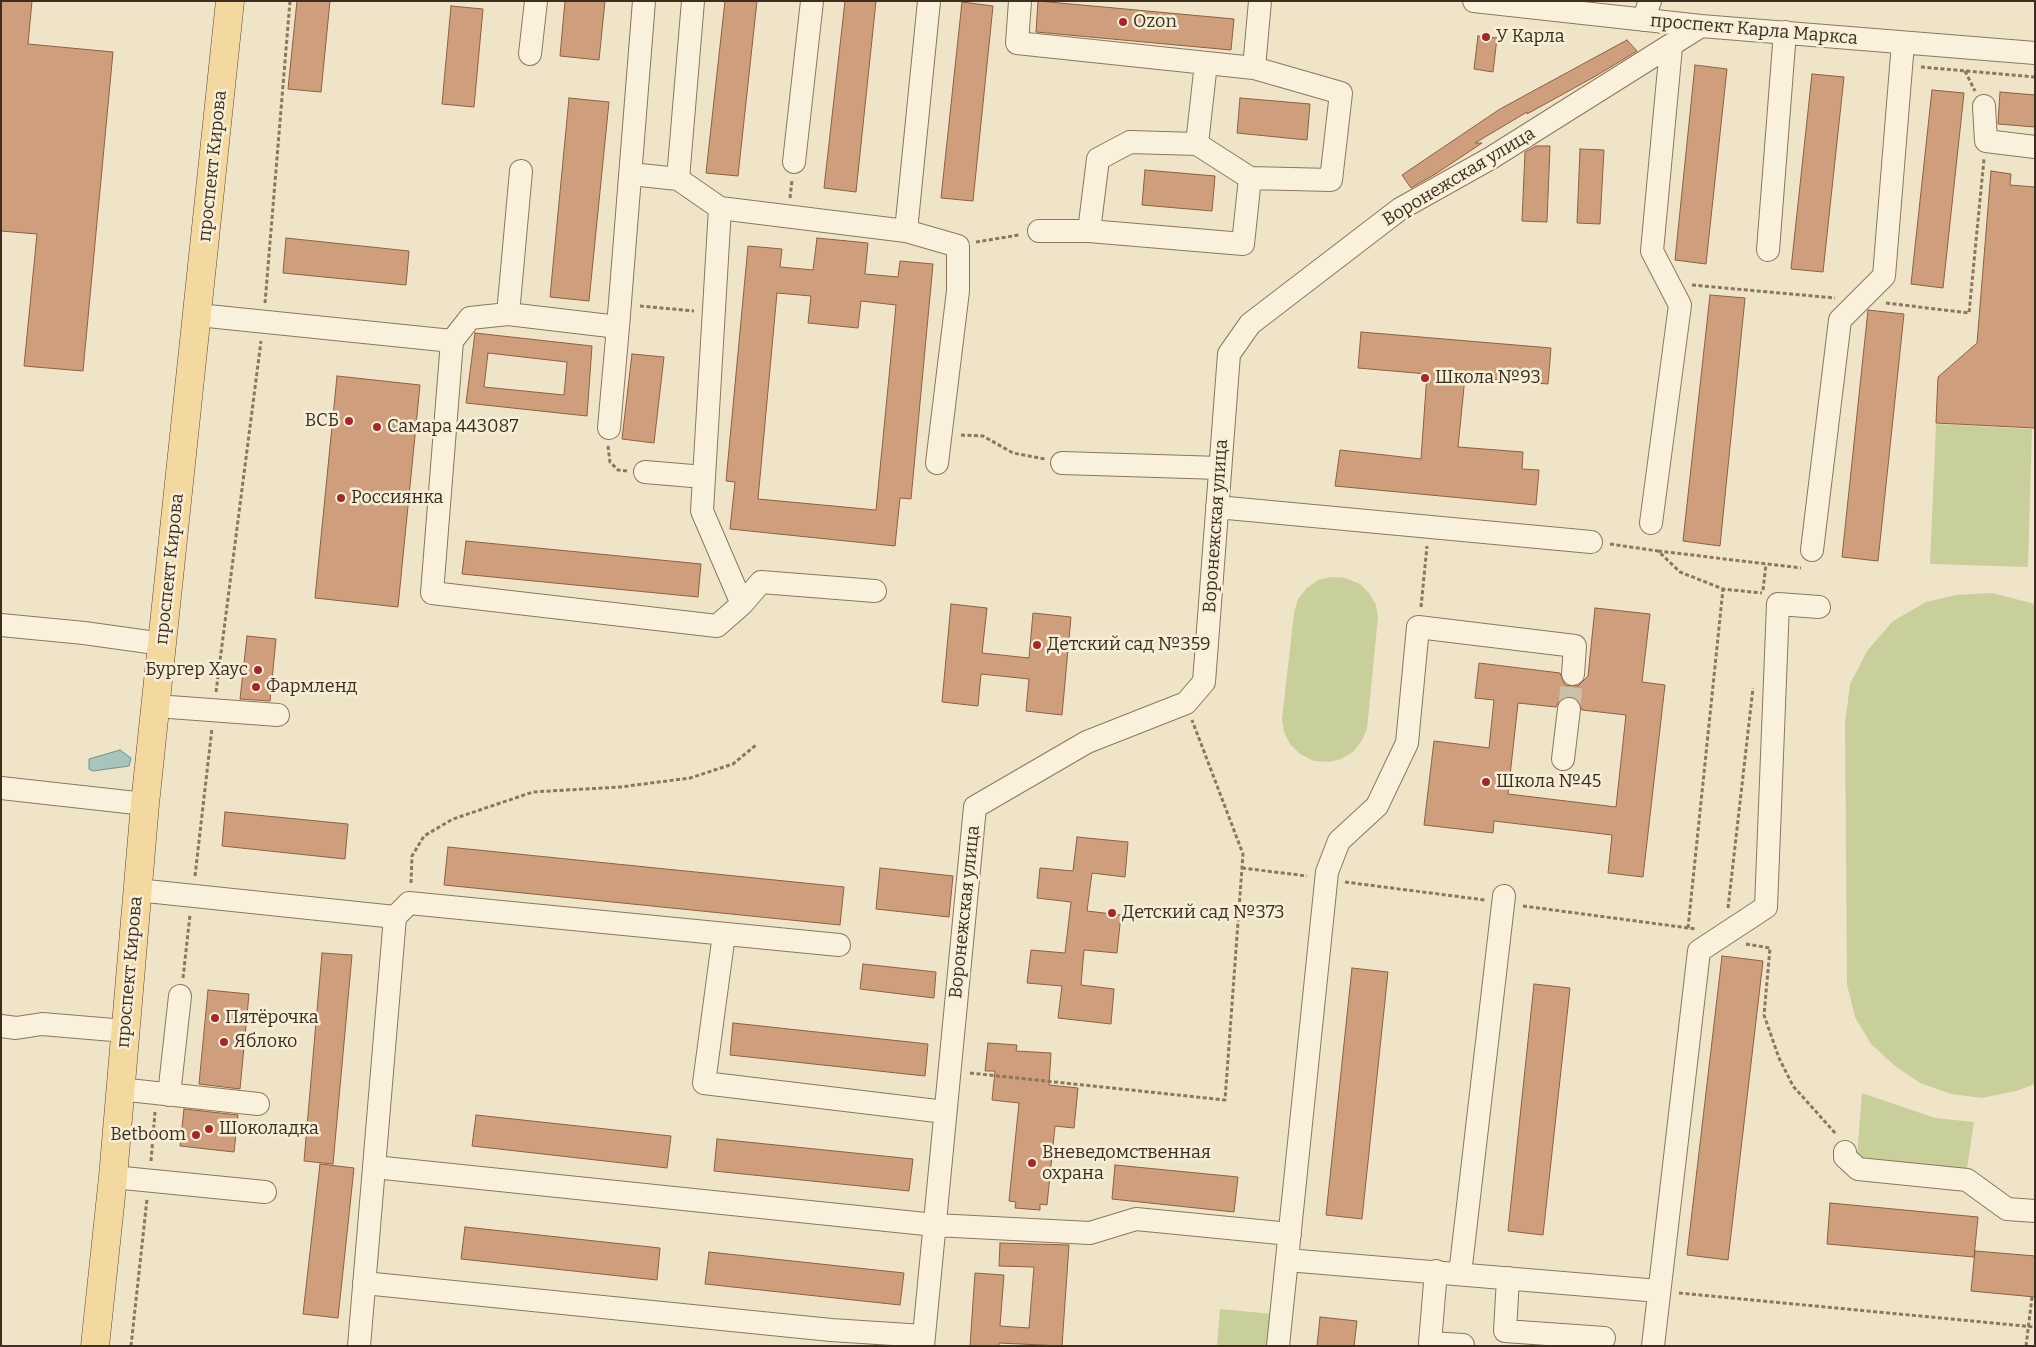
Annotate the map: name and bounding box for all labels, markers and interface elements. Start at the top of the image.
street label: проспект Карла Маркса [1649,10,1859,50]
place label: Ozon [1133,11,1177,33]
marker: Ozon [1117,16,1129,28]
place label: У Карла [1496,26,1565,48]
marker: У Карла [1480,31,1492,43]
street label: проспект Кирова [194,89,232,243]
street label: Воронежская улица [1379,123,1539,231]
place label: Школа №93 [1435,367,1541,389]
marker: Школа №93 [1419,372,1431,384]
place label: ВСБ [305,410,339,432]
marker: ВСБ [343,415,355,427]
place label: Самара 443087 [387,416,518,438]
marker: Самара 443087 [371,421,383,433]
street label: Воронежская улица [1199,438,1233,614]
place label: Россиянка [351,487,443,509]
street label: проспект Кирова [151,492,189,646]
marker: Россиянка [335,492,347,504]
place label: Детский сад №359 [1047,634,1211,656]
marker: Детский сад №359 [1031,639,1043,651]
place label: Бургер Хаус [145,659,248,681]
marker: Бургер Хаус [252,664,264,676]
place label: Фармленд [266,676,357,698]
marker: Фармленд [250,681,262,693]
place label: Школа №45 [1496,771,1601,793]
marker: Школа №45 [1480,776,1492,788]
street label: Воронежская улица [945,824,985,1000]
street label: проспект Кирова [113,895,147,1049]
place label: Детский сад №373 [1122,902,1285,924]
marker: Детский сад №373 [1106,907,1118,919]
place label: Пятёрочка [225,1007,319,1029]
marker: Пятёрочка [209,1012,221,1024]
place label: Яблоко [234,1031,297,1053]
marker: Яблоко [218,1036,230,1048]
place label: Шоколадка [219,1118,319,1140]
marker: Шоколадка [203,1123,215,1135]
place label: Betboom [110,1124,186,1146]
marker: Betboom [190,1129,202,1141]
place label: Вневедомственная охрана [1042,1142,1211,1184]
marker: Вневедомственная охрана [1026,1157,1038,1169]

